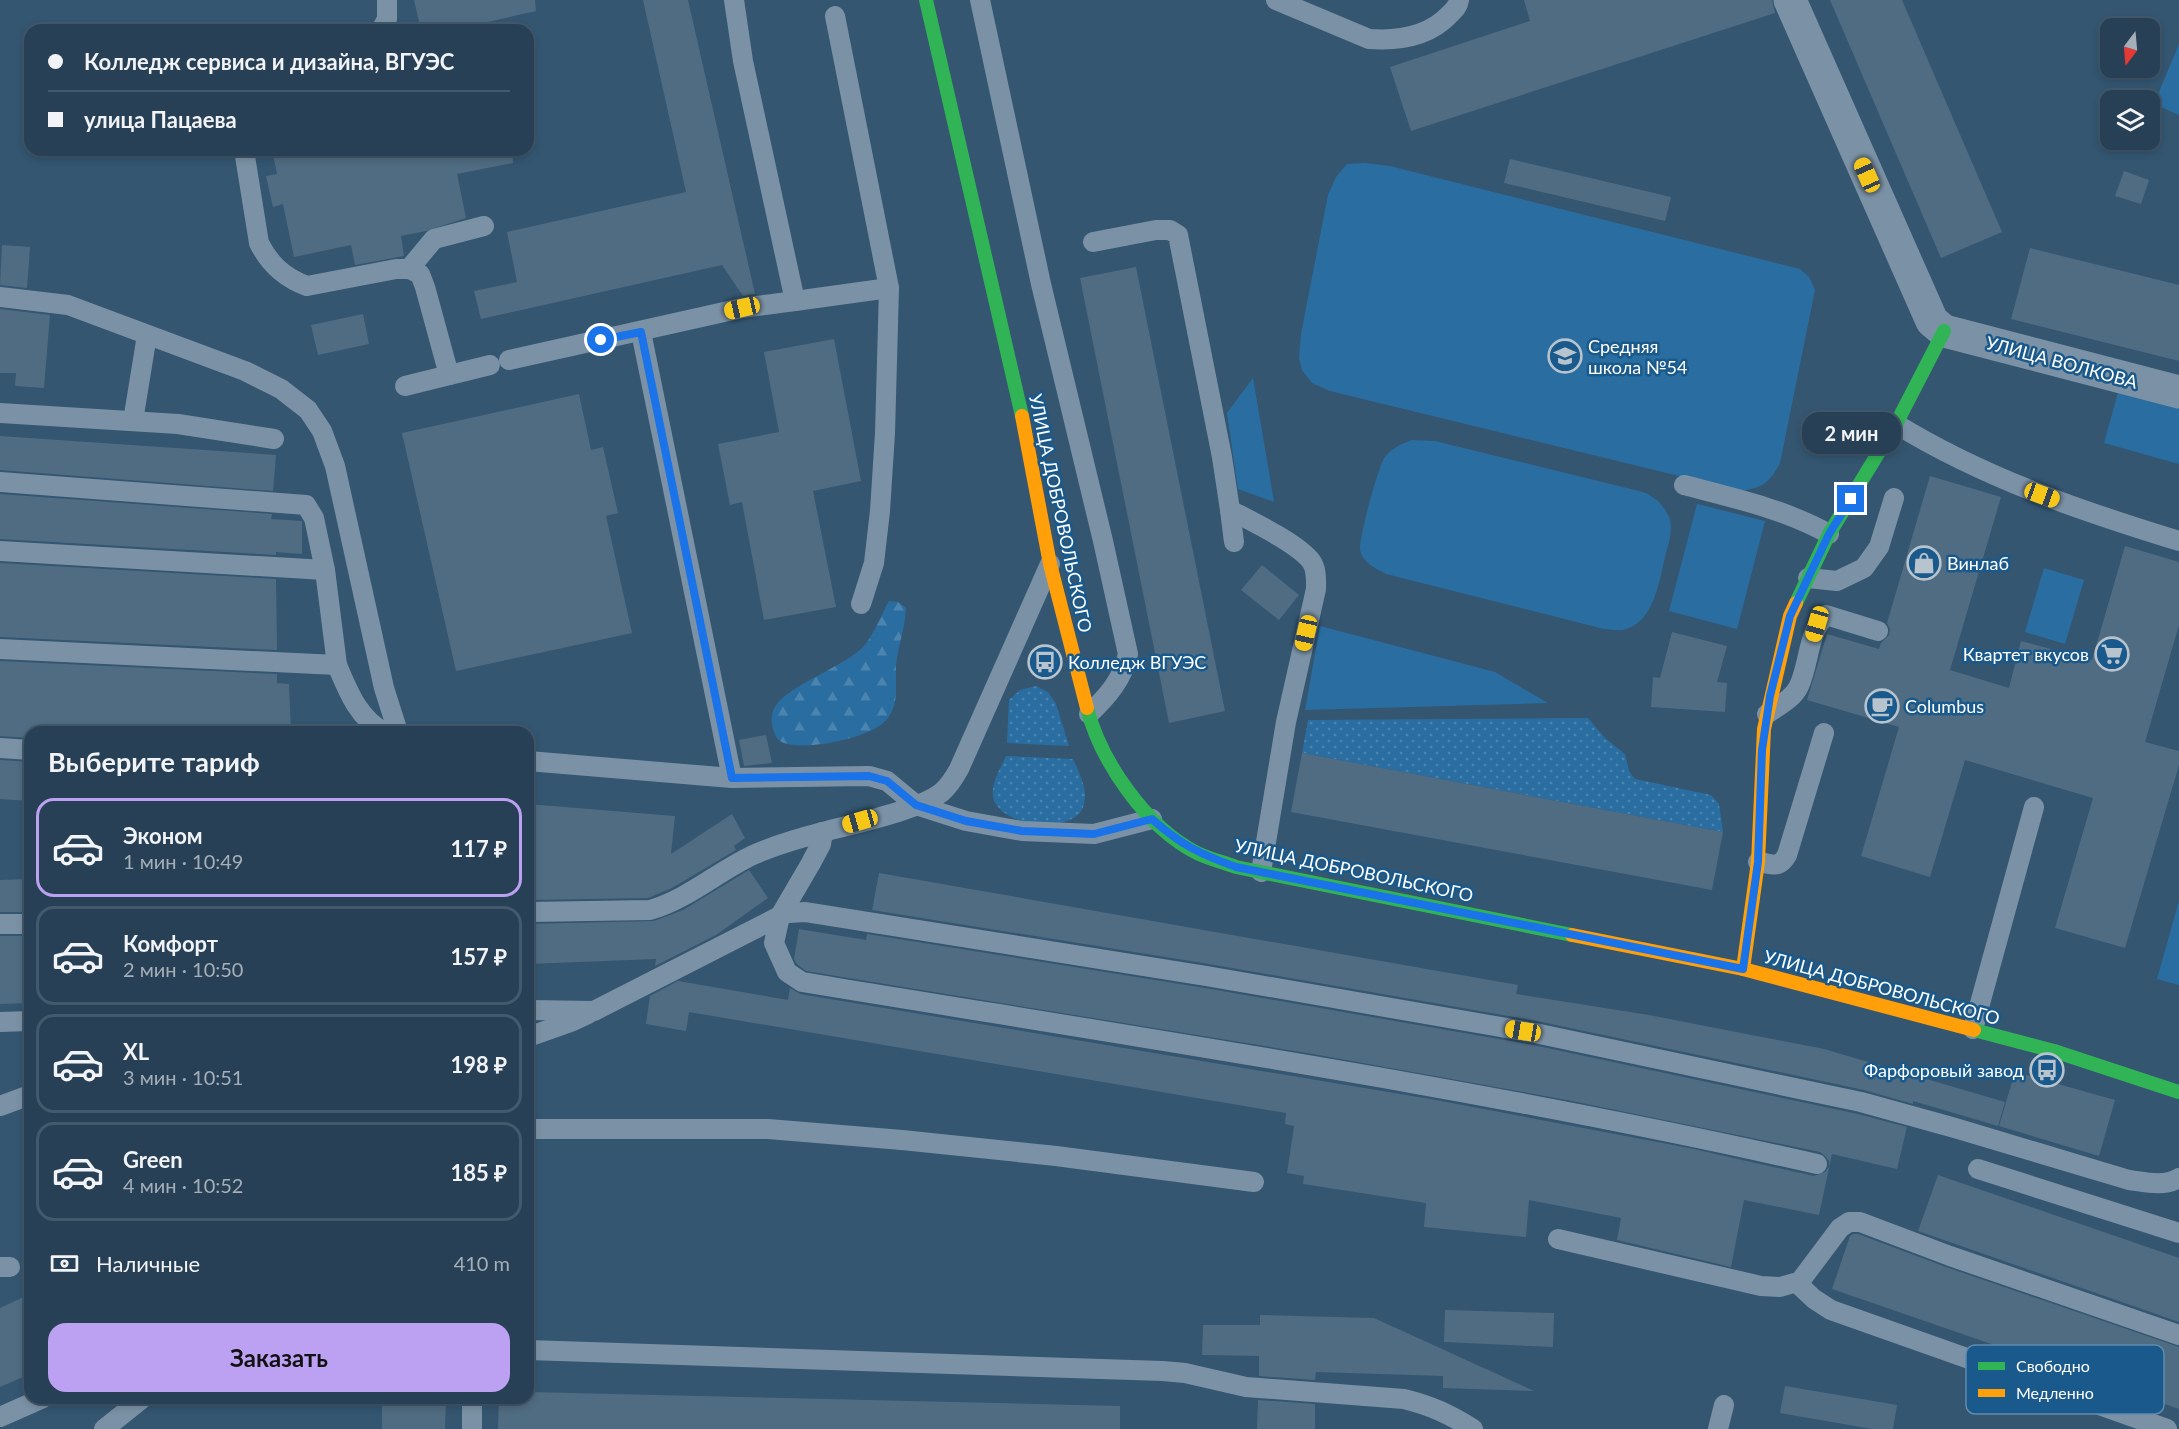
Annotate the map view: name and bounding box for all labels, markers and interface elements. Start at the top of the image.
north arrow [2100,18,2160,78]
map controls [2100,18,2160,150]
text: Колледж сервиса и дизайна, ВГУЭС [84,48,454,75]
button: layers [2100,90,2160,150]
text: улица Пацаева [84,106,237,133]
car [1851,155,1883,195]
car [722,295,762,321]
route start [587,326,614,353]
street label: УЛИЦА ВОЛКОВА [1984,331,2141,393]
place label: Средняя школа №54 [1588,335,1688,378]
school or university icon: Средняя школа №54 [1547,338,1583,374]
street label: УЛИЦА ДОБРОВОЛЬСКОГО [1025,392,1097,634]
callout: 2 мин [1802,412,1900,454]
text: 2 мин [1825,421,1878,445]
car [2022,480,2062,510]
route end [1837,485,1864,512]
shop icon: Винлаб [1906,545,1942,581]
place label: Винлаб [1947,552,2009,574]
car [1803,604,1831,644]
car [1293,613,1319,653]
supermarket icon: Квартет вкусов [2094,636,2130,672]
place label: Квартет вкусов [1963,643,2089,665]
bus stop icon: Колледж ВГУЭС [1027,644,1063,680]
place label: Колледж ВГУЭС [1068,651,1206,673]
cafe icon: Columbus [1864,688,1900,724]
place label: Columbus [1905,695,1984,717]
text: Выберите тариф [48,745,260,778]
car [840,807,880,835]
icon: car [51,821,105,875]
text: Эконом [123,822,203,849]
street label: УЛИЦА ДОБРОВОЛЬСКОГО [1233,834,1475,906]
text: 117 ₽ [451,835,507,862]
text: 1 мин · 10:49 [123,849,243,873]
icon: car [51,929,105,983]
text: Комфорт [123,930,218,957]
text: 157 ₽ [451,943,507,970]
street label: УЛИЦА ДОБРОВОЛЬСКОГО [1762,945,2002,1029]
text: 2 мин · 10:50 [123,957,243,981]
car [1504,1019,1542,1043]
icon: car [51,1037,105,1091]
text: XL [123,1038,149,1065]
text: 198 ₽ [451,1051,507,1078]
bus stop icon: Фарфоровый завод [2029,1052,2065,1088]
place label: Фарфоровый завод [1864,1059,2024,1081]
text: 3 мин · 10:51 [123,1065,243,1089]
icon: car [51,1145,105,1199]
text: Green [123,1146,183,1173]
text: 185 ₽ [451,1159,507,1186]
text: 4 мин · 10:52 [123,1173,243,1197]
icon: cash [48,1247,81,1280]
text: Наличные [96,1250,200,1277]
text: 410 m [454,1251,510,1275]
button: Заказать [48,1323,510,1392]
legend [1966,1345,2164,1414]
text: Свободно [2016,1356,2090,1375]
text: Медленно [2016,1383,2094,1402]

